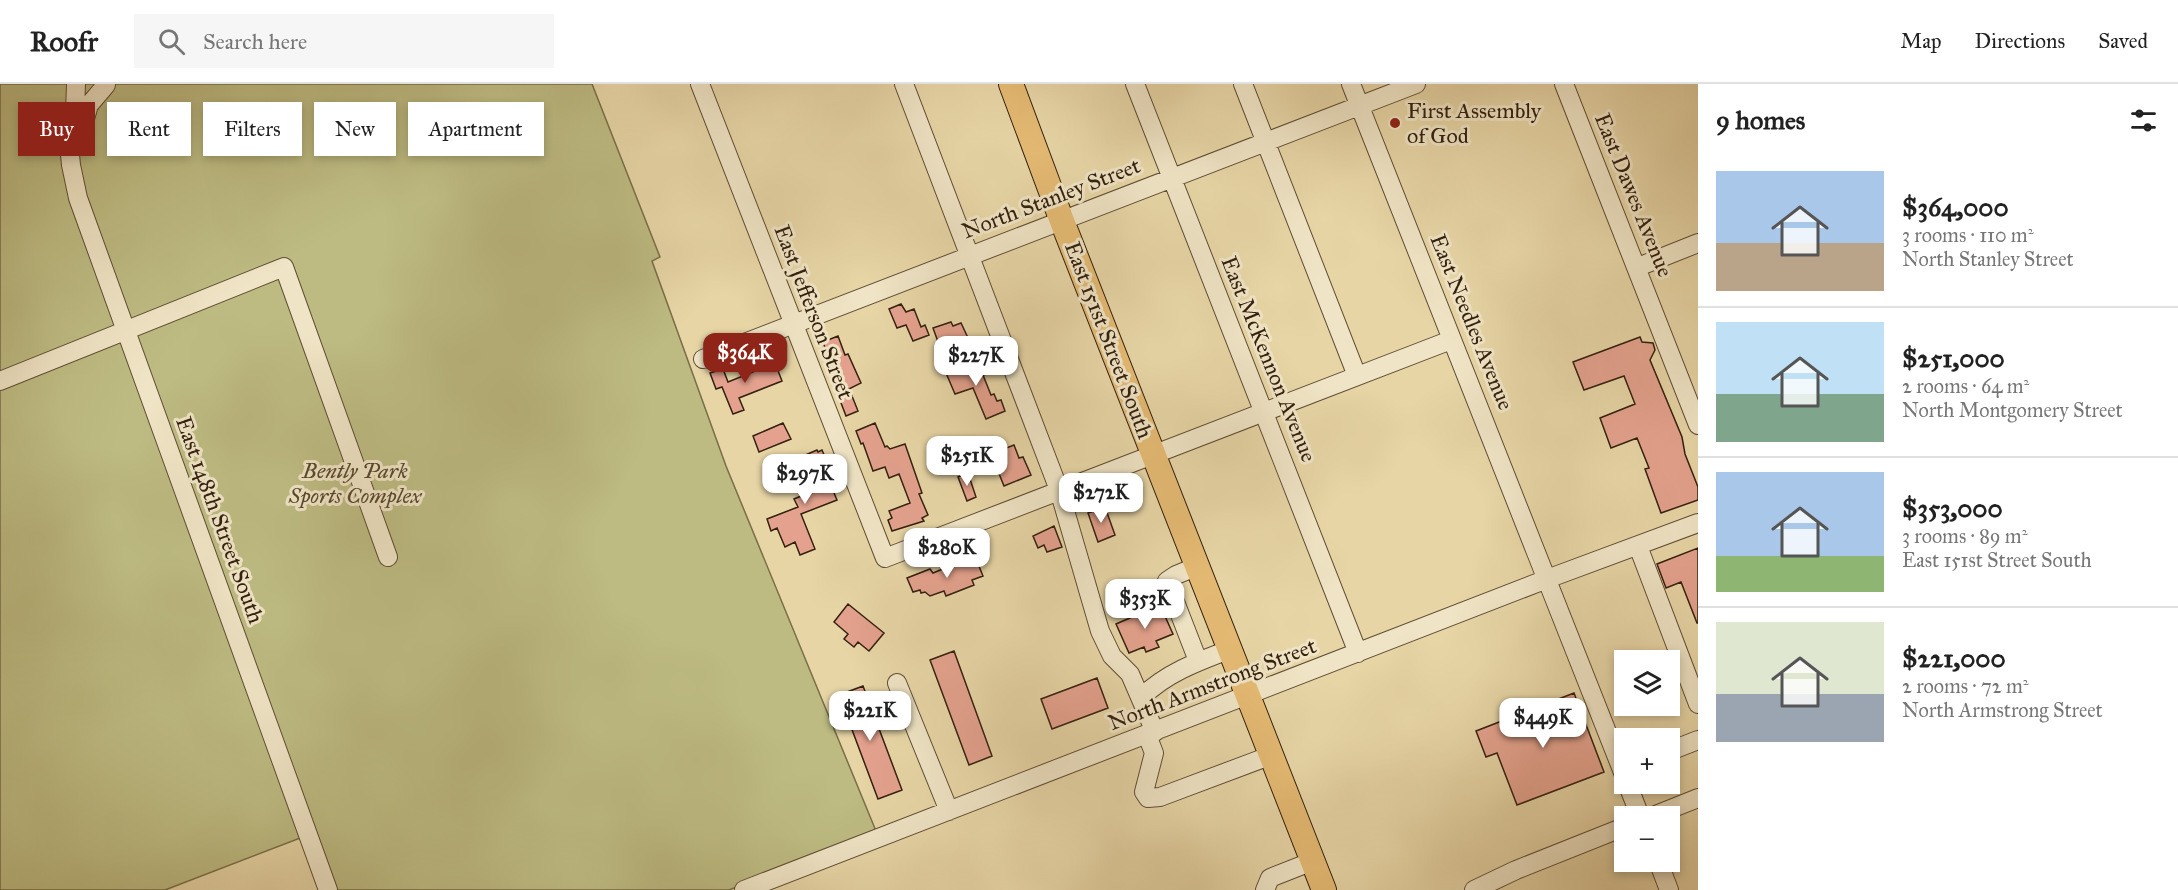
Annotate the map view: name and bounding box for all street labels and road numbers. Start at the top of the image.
street label: East Dawes Avenue [1589,109,1679,281]
street label: North Stanley Street [958,152,1144,244]
street label: East Jefferson Street [768,221,860,403]
street label: East Needles Avenue [1424,230,1520,414]
street label: East 151st Street South [1059,238,1159,442]
street label: East McKennon Avenue [1215,252,1323,466]
street label: East 148th Street South [170,413,270,627]
street label: North Armstrong Street [1104,632,1320,736]

